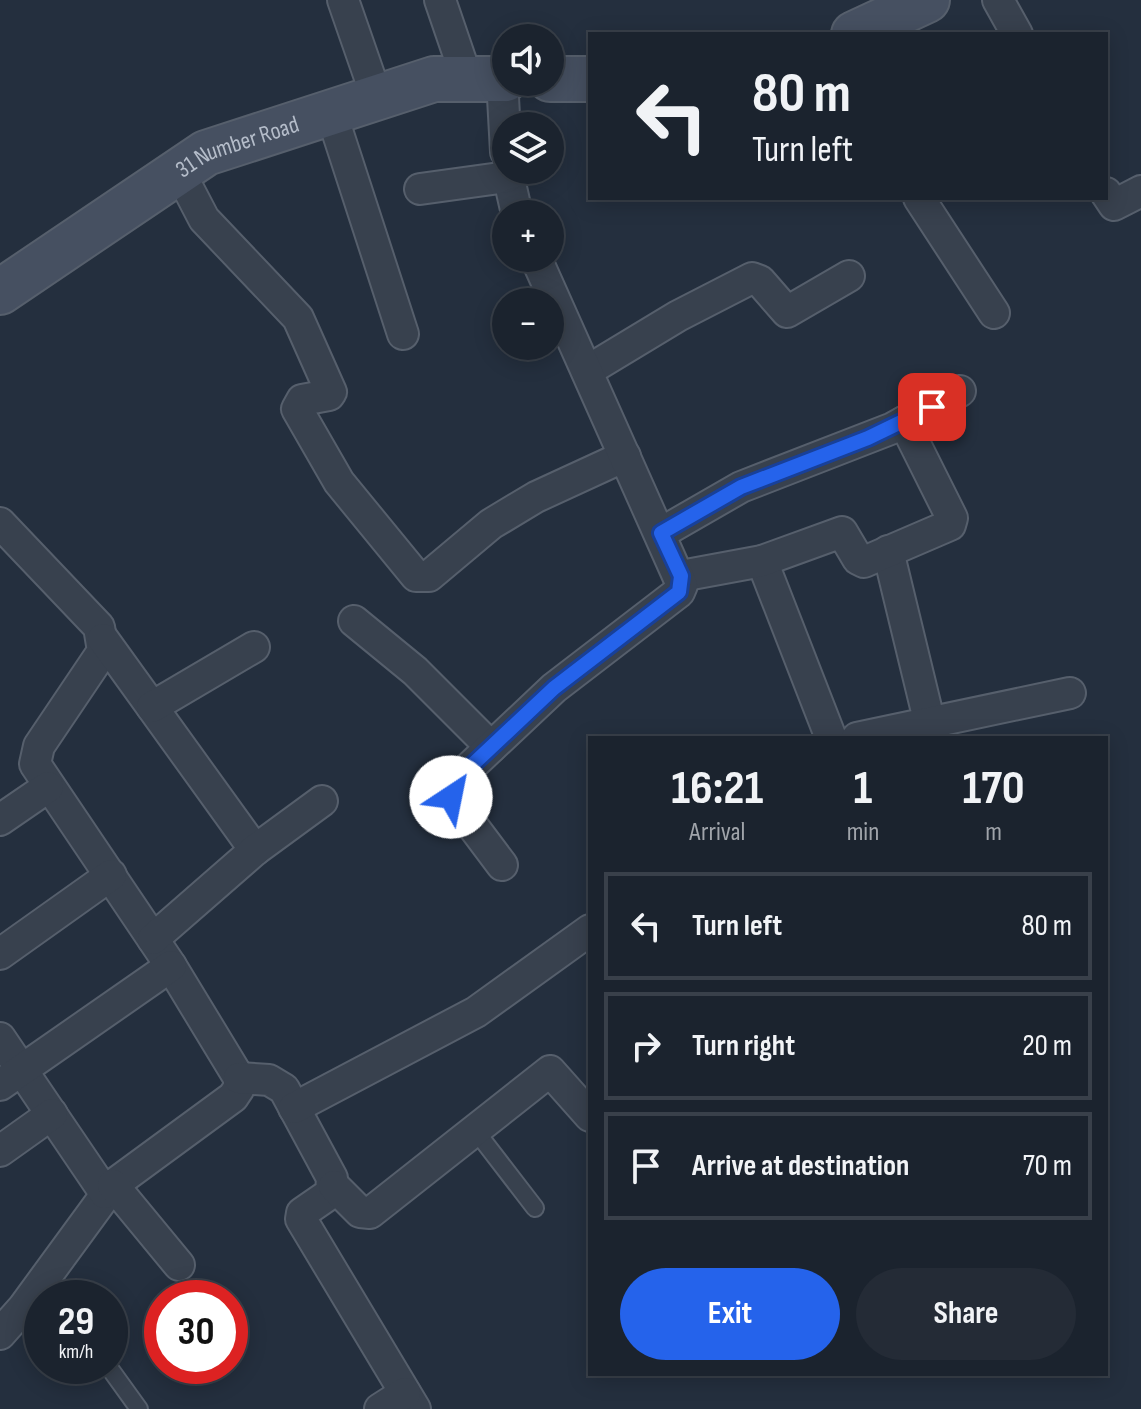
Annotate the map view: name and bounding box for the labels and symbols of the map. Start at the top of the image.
street label: 31 Number Road [170,109,302,184]
pin [898,373,966,441]
position arrow [409,755,493,839]
speed limit sign: 30 [144,1280,248,1384]

